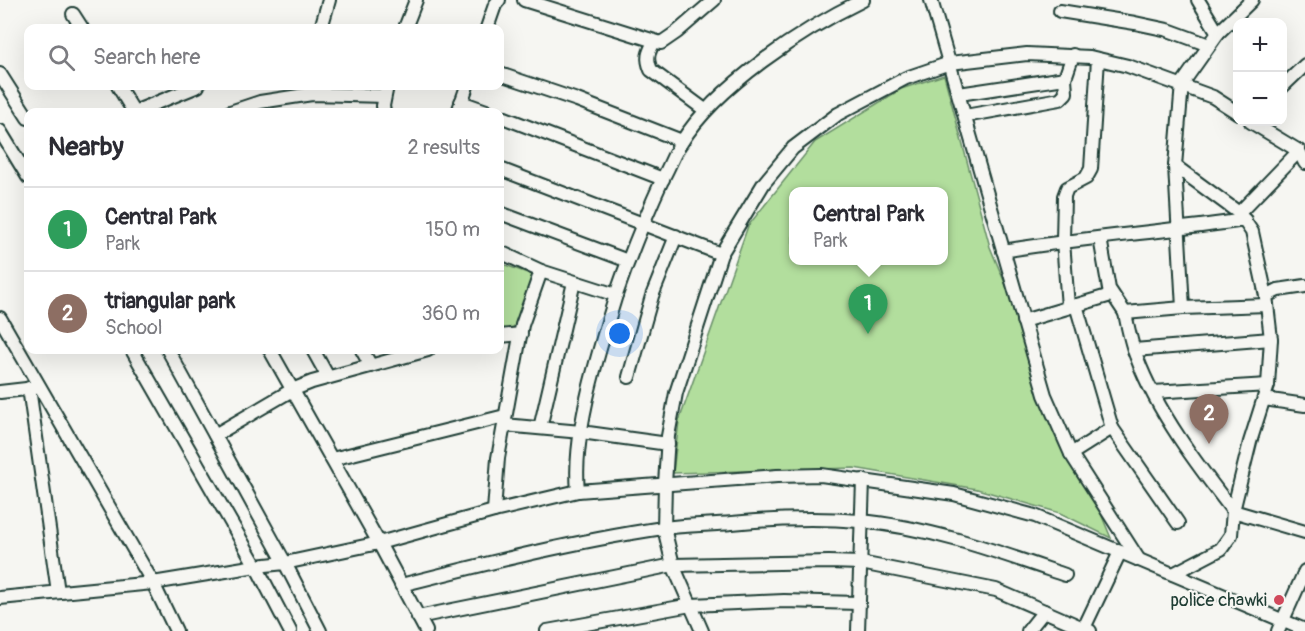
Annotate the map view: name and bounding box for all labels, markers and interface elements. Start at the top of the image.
map controls [1233,18,1287,126]
button: + [1233,18,1287,72]
search box [24,24,504,90]
icon: search [45,41,78,74]
text: Search here [93,43,200,71]
button: − [1233,72,1287,126]
text: Nearby [48,131,124,163]
text: 2 results [408,135,480,160]
popup [789,187,948,265]
text: Central Park [813,200,924,228]
text: Central Park [105,203,217,231]
text: 1 [64,217,71,242]
text: 150 m [426,217,480,242]
text: Park [813,228,848,253]
text: Park [105,231,140,256]
pin: 1 [848,284,888,334]
text: triangular park [105,287,236,315]
text: 2 [62,301,73,326]
text: 360 m [421,301,480,326]
text: School [105,315,162,340]
your location [605,319,634,348]
pin: 2 [1190,394,1228,444]
place label: police chawki [1171,589,1267,612]
marker: police chawki [1272,593,1286,607]

